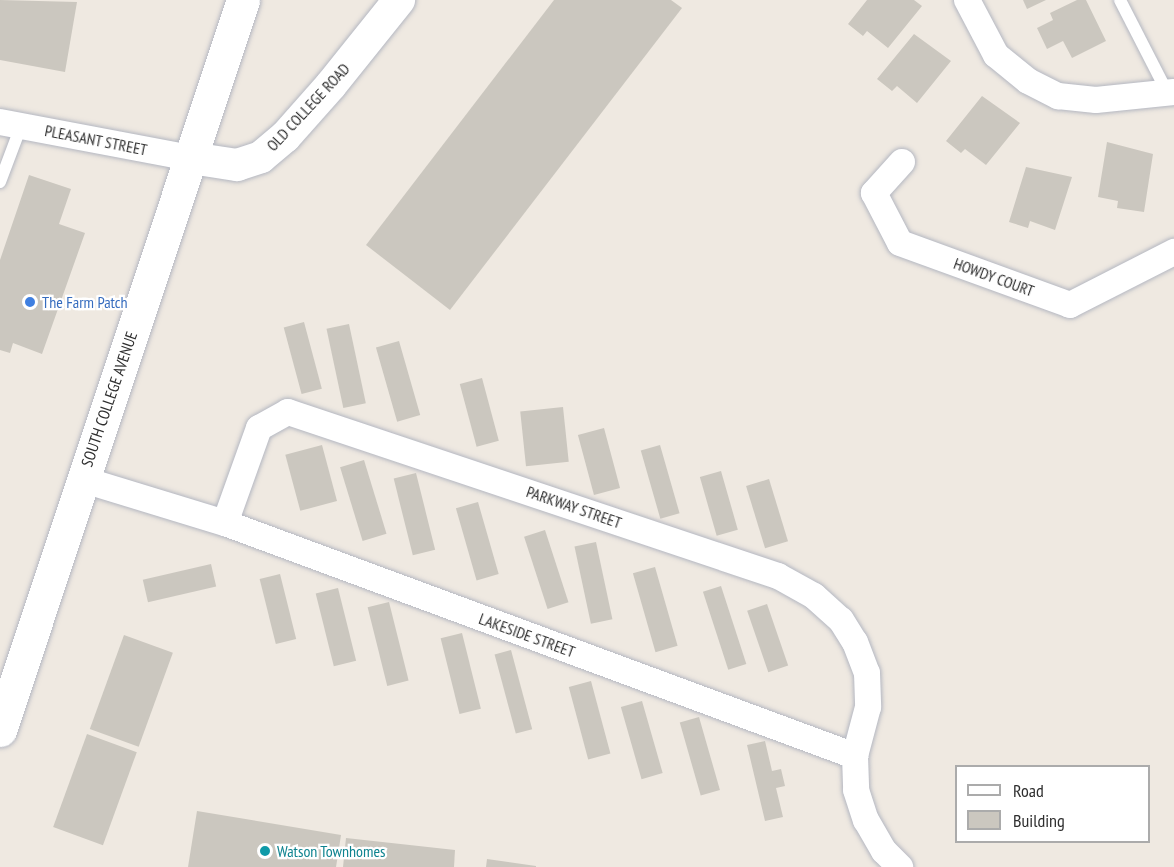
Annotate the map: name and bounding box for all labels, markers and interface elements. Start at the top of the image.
street label: OLD COLLEGE ROAD [262,59,354,155]
street label: PLEASANT STREET [43,121,149,159]
street label: HOWDY COURT [951,254,1037,300]
place label: The Farm Patch [42,292,128,312]
marker: The Farm Patch [23,295,37,309]
street label: SOUTH COLLEGE AVENUE [77,329,141,469]
street label: PARKWAY STREET [524,482,624,532]
street label: LAKESIDE STREET [476,609,578,661]
legend [955,765,1150,843]
text: Road [1013,779,1044,802]
text: Building [1013,809,1065,832]
place label: Watson Townhomes [277,841,386,861]
marker: Watson Townhomes [258,844,272,858]

